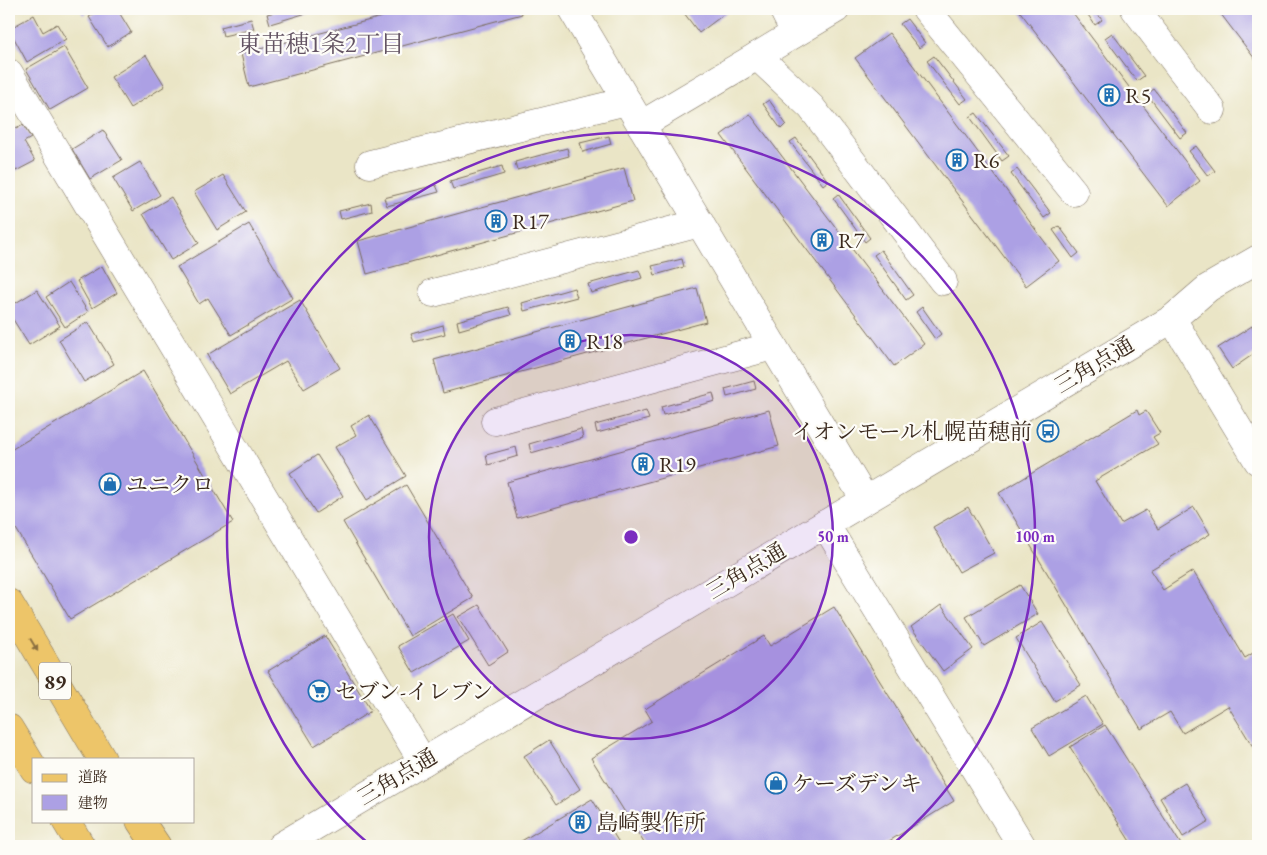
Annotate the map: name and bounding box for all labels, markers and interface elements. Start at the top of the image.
district label: 東苗穂1条2丁目 [237,28,405,59]
place label: R5 [1125,81,1151,110]
building icon: R5 [1097,83,1121,107]
place label: R6 [973,146,1000,175]
building icon: R6 [945,148,969,172]
place label: R17 [512,207,549,236]
building icon: R17 [484,209,508,233]
place label: R7 [838,226,865,255]
building icon: R7 [810,228,834,252]
place label: R18 [586,327,623,356]
building icon: R18 [558,329,582,353]
street label: 三角点通 [1049,330,1139,400]
place label: イオンモール札幌苗穂前 [792,417,1032,446]
bus stop icon: イオンモール札幌苗穂前 [1036,419,1060,443]
place label: R19 [659,450,696,479]
building icon: R19 [631,452,655,476]
place label: ユニクロ [126,470,214,499]
shop icon: ユニクロ [98,472,122,496]
text: 50 m [817,527,849,546]
text: 100 m [1015,527,1055,546]
centre of rings [622,528,640,546]
street label: 三角点通 [701,536,791,606]
one-way arrow [29,638,38,651]
road number: 89 [39,662,71,699]
place label: セブン-イレブン [335,677,493,706]
supermarket icon: セブン-イレブン [307,679,331,703]
street label: 三角点通 [352,742,442,812]
legend [32,758,195,822]
text: 道路 [78,767,108,786]
place label: ケーズデンキ [792,769,922,798]
shop icon: ケーズデンキ [764,771,788,795]
text: 建物 [78,793,108,812]
place label: 島崎製作所 [596,808,706,837]
building icon: 島崎製作所 [568,810,592,834]

